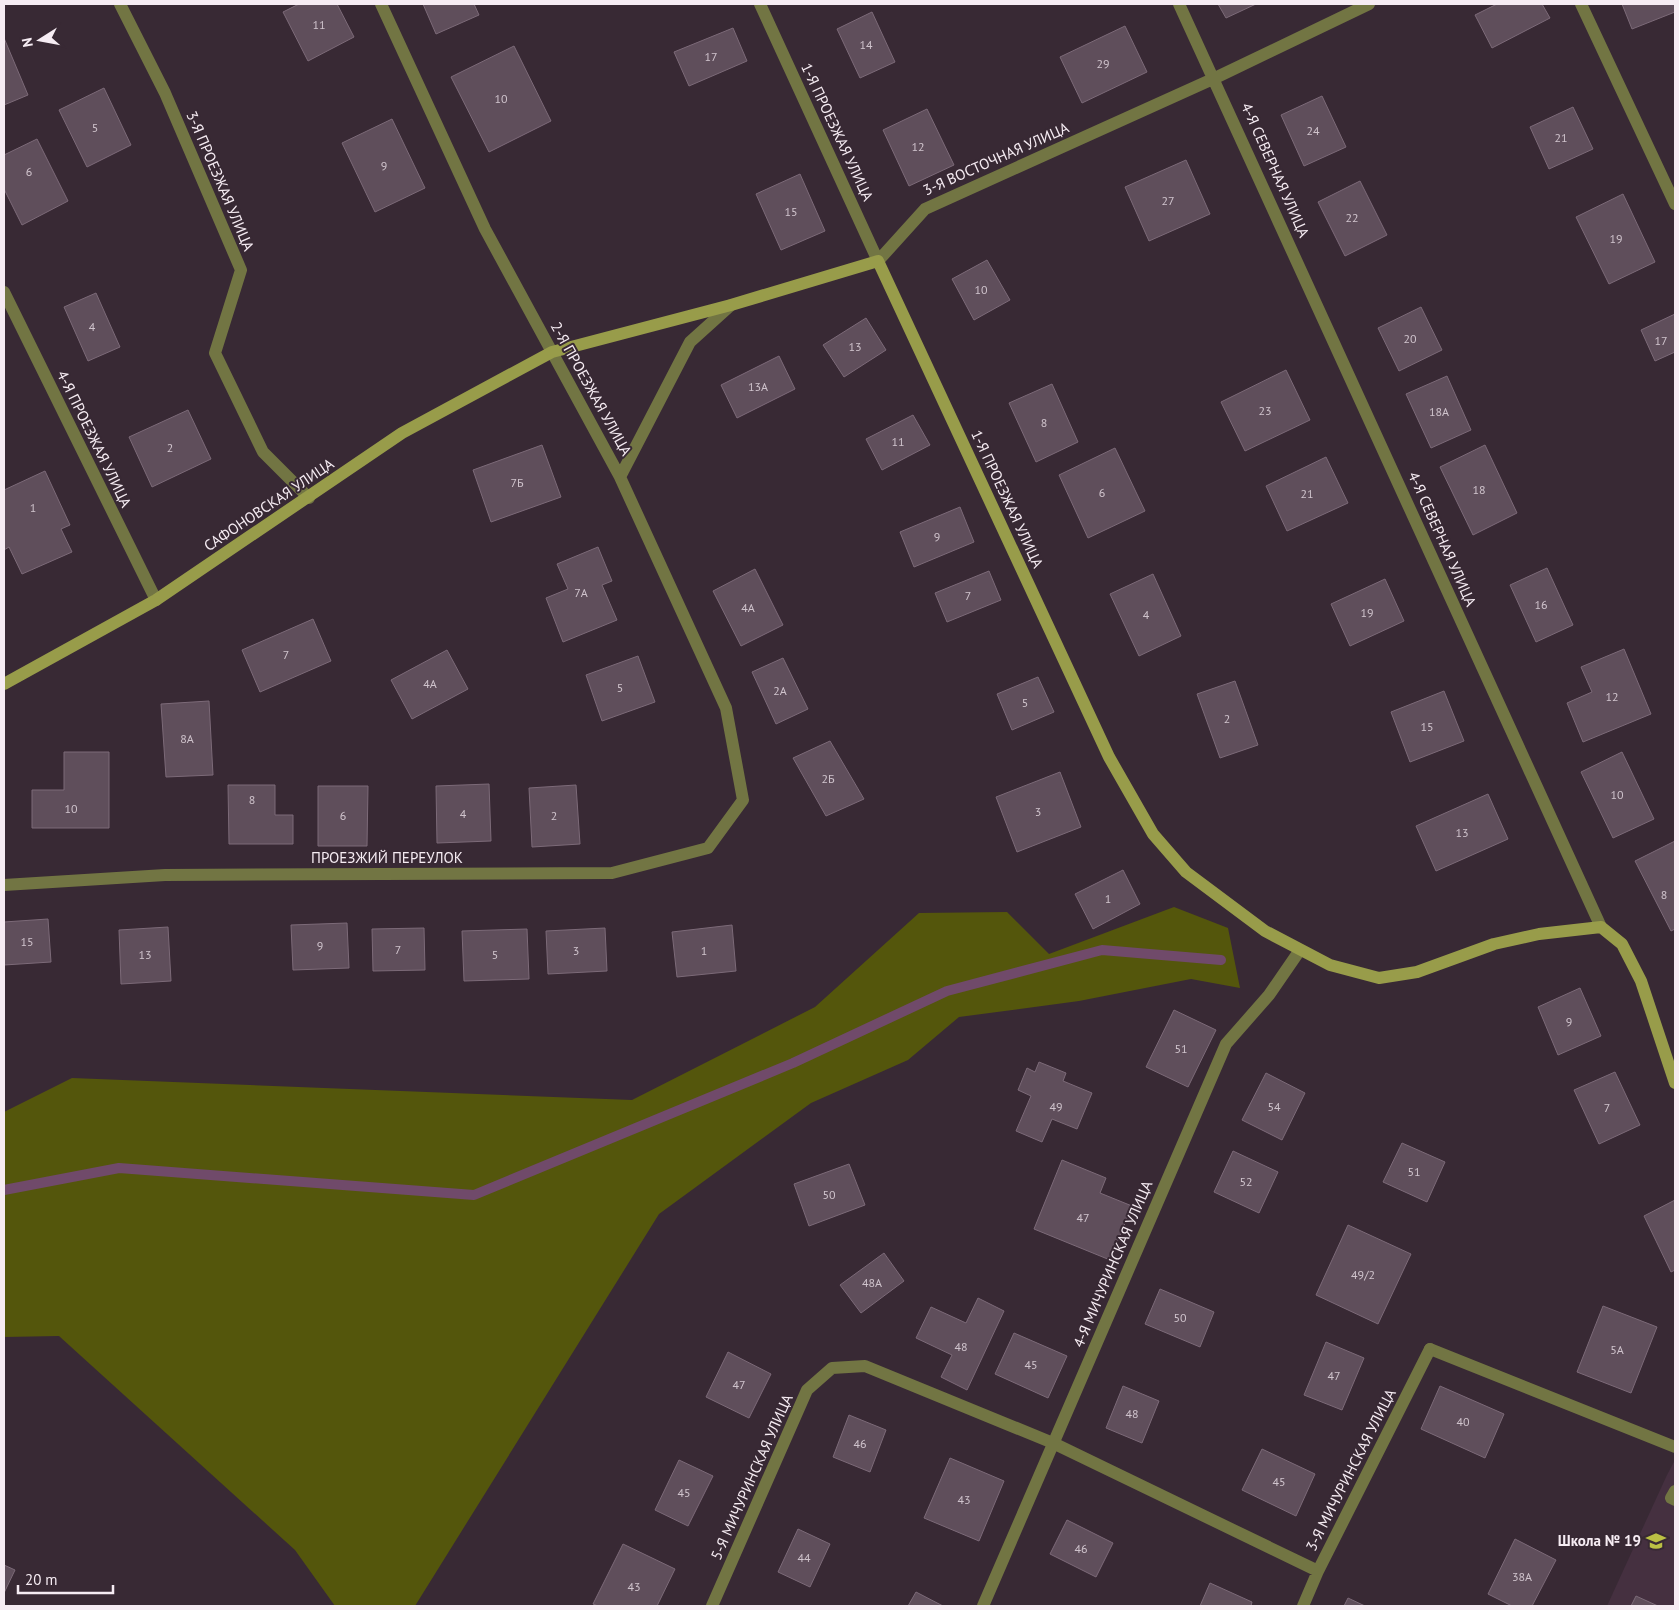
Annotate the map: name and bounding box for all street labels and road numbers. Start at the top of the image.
street label: 1-Я ПРОЕЗЖАЯ УЛИЦА [797,60,878,204]
street label: 4-Я СЕВЕРНАЯ УЛИЦА [1237,100,1314,240]
street label: 3-Я ПРОЕЗЖАЯ УЛИЦА [182,108,259,254]
street label: 3-Я ВОСТОЧНАЯ УЛИЦА [920,118,1072,199]
street label: 2-Я ПРОЕЗЖАЯ УЛИЦА [547,319,636,459]
street label: 4-Я ПРОЕЗЖАЯ УЛИЦА [53,367,136,511]
street label: 1-Я ПРОЕЗЖАЯ УЛИЦА [967,427,1048,571]
street label: САФОНОВСКАЯ УЛИЦА [200,454,338,555]
street label: 4-Я СЕВЕРНАЯ УЛИЦА [1404,469,1481,609]
street label: ПРОЕЗЖИЙ ПЕРЕУЛОК [311,848,463,867]
street label: 4-Я МИЧУРИНСКАЯ УЛИЦА [1069,1177,1156,1350]
street label: 3-Я МИЧУРИНСКАЯ УЛИЦА [1301,1385,1400,1554]
street label: 5-Я МИЧУРИНСКАЯ УЛИЦА [706,1391,797,1563]

